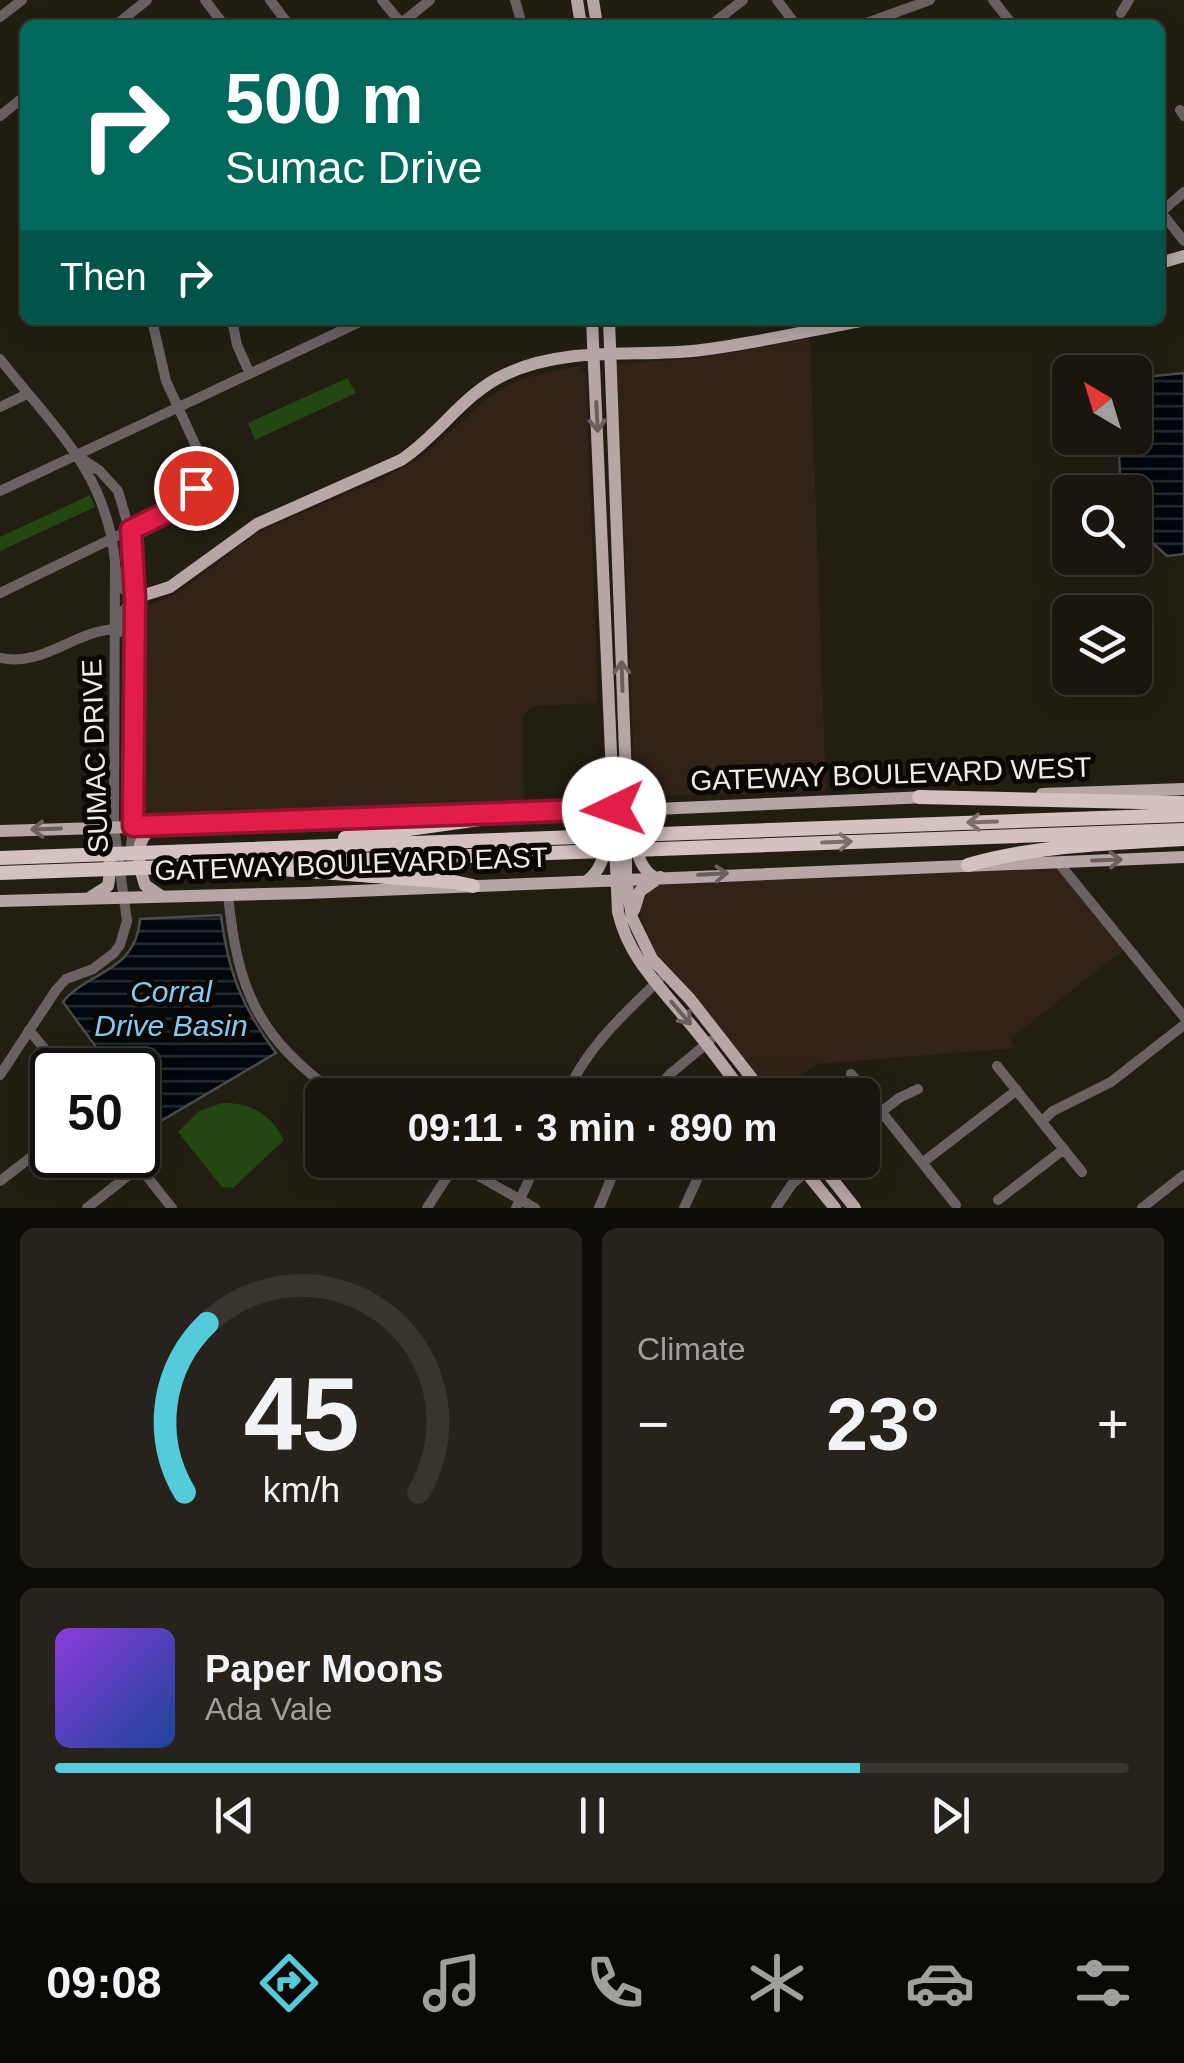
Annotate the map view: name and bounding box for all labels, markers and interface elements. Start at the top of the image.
icon: right [60,60,190,190]
text: 500 m [225,60,423,138]
text: Sumac Drive [225,142,483,193]
icon: right [167,250,222,305]
text: Then [60,256,147,298]
north arrow [1052,355,1152,455]
map controls [1052,355,1152,695]
one-way arrow [587,401,606,433]
pin [154,446,239,531]
icon: arrive [169,461,224,516]
button: search [1052,475,1152,575]
button: layers [1052,595,1152,695]
street label: SUMAC DRIVE [76,658,114,854]
one-way arrow [613,661,632,693]
street label: GATEWAY BOULEVARD WEST [690,752,1092,796]
position arrow [562,757,666,861]
one-way arrow [966,812,998,831]
one-way arrow [30,820,62,839]
one-way arrow [821,832,853,851]
street label: GATEWAY BOULEVARD EAST [154,842,548,886]
one-way arrow [1091,850,1123,869]
one-way arrow [696,865,728,884]
water label: Corral Drive Basin [94,975,248,1042]
one-way arrow [670,1000,692,1026]
speed limit sign: 50 [30,1048,160,1178]
text: 09:11 · 3 min · 890 m [408,1107,777,1149]
text: Climate [637,1331,745,1367]
text: 45 [243,1356,359,1472]
text: 23° [826,1382,940,1466]
text: − [637,1393,669,1455]
text: + [1097,1393,1129,1455]
text: km/h [262,1470,340,1510]
text: Paper Moons [205,1648,444,1690]
text: Ada Vale [205,1691,333,1727]
icon: previous [207,1788,262,1843]
icon: pause [565,1788,620,1843]
icon: next [923,1788,978,1843]
icon: directions [254,1948,324,2018]
icon: music [417,1948,487,2018]
icon: phone [580,1948,650,2018]
icon: climate [742,1948,812,2018]
icon: car [905,1948,975,2018]
icon: filters [1068,1948,1138,2018]
text: 09:08 [46,1957,161,2008]

